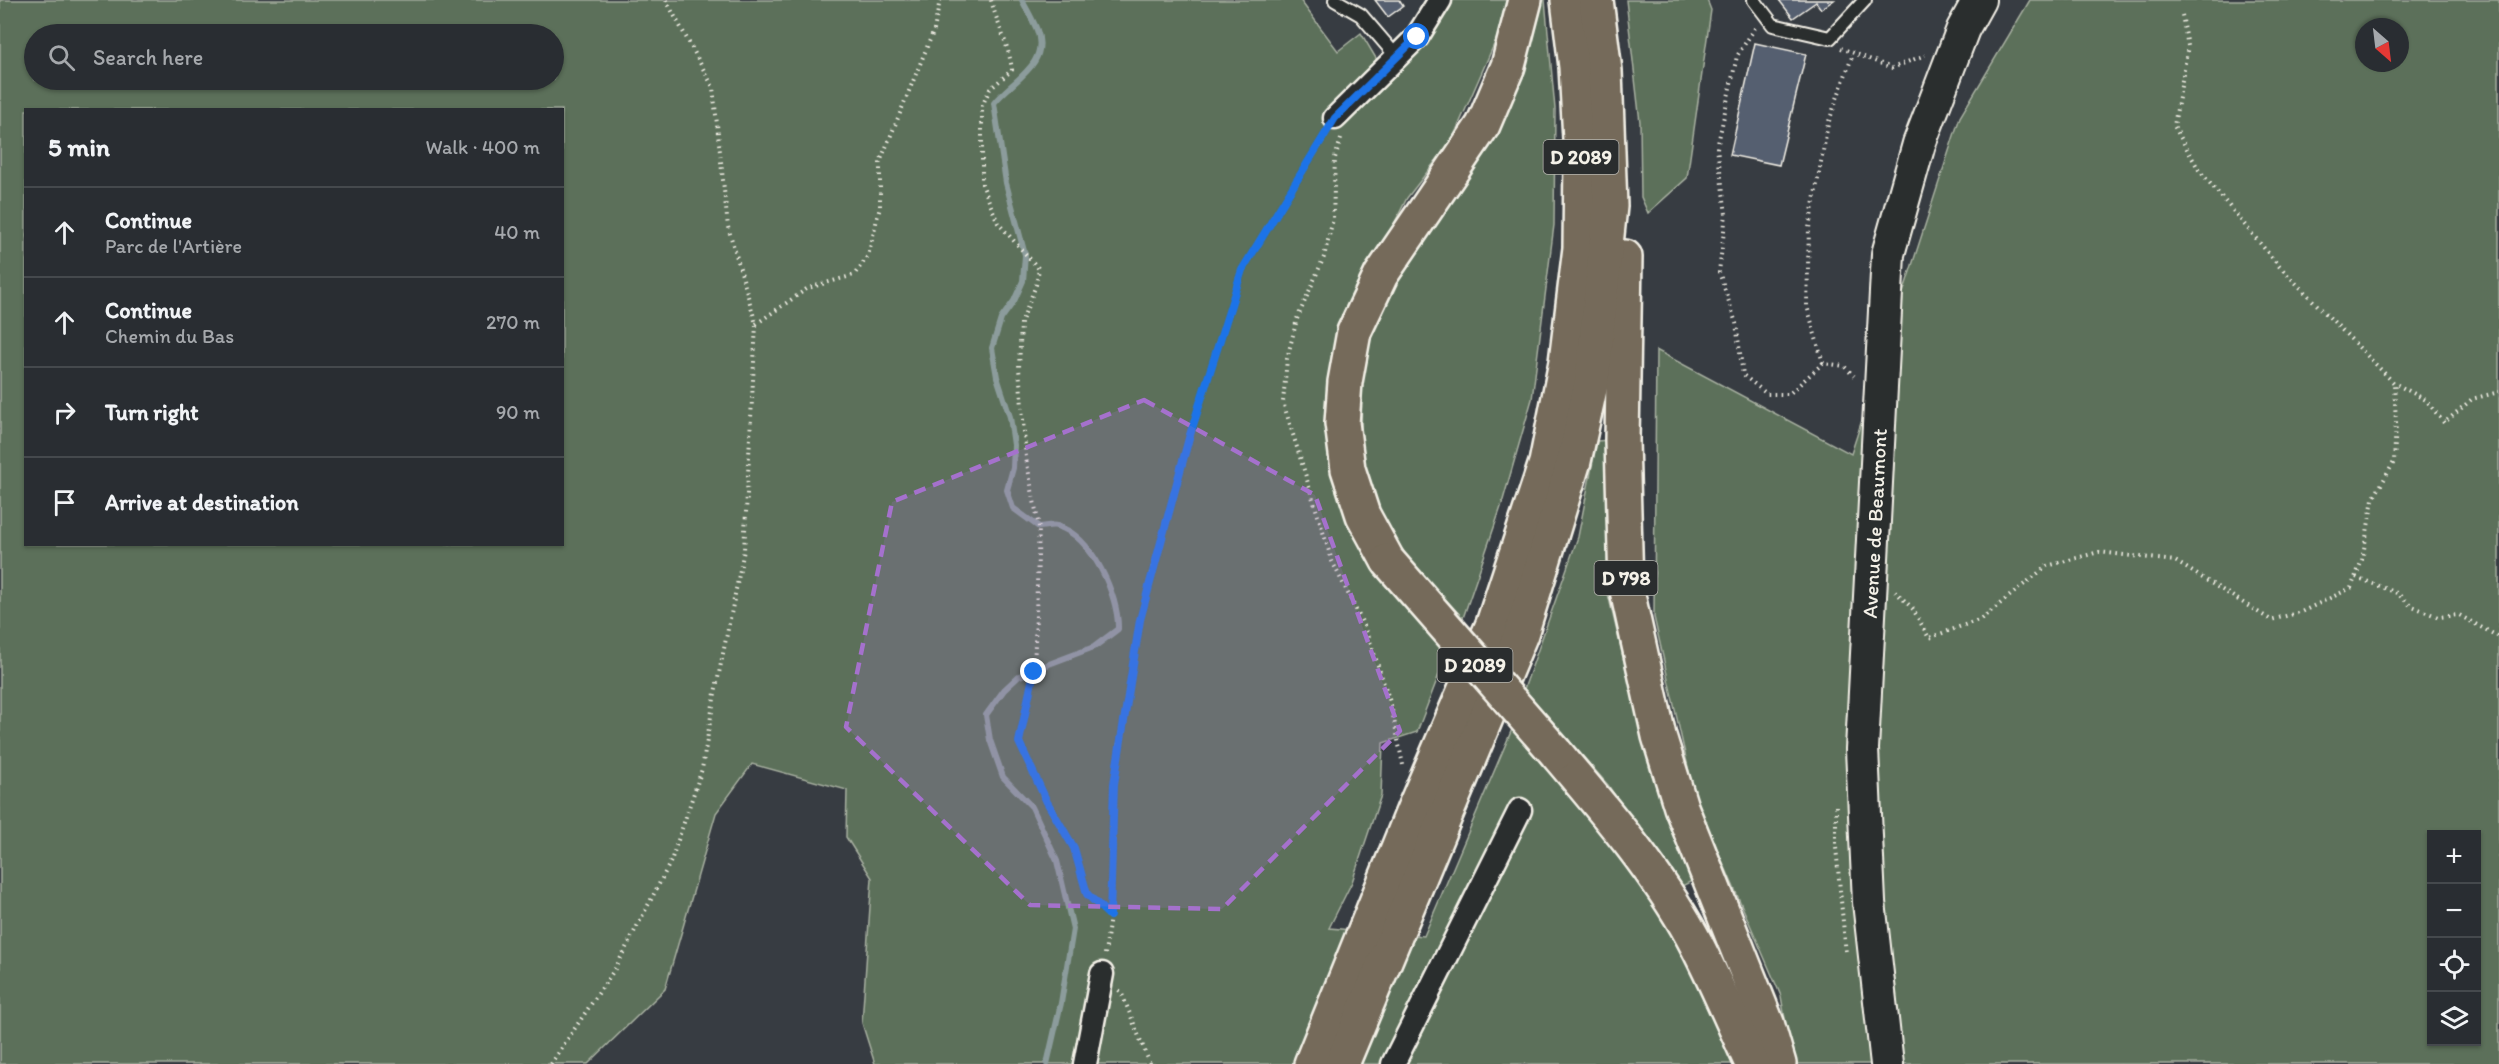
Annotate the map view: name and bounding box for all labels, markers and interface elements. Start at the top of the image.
north arrow [2355,18,2409,72]
route start [1403,23,1429,49]
search box [24,24,564,90]
icon: search [45,41,78,74]
text: Search here [93,44,203,71]
text: 5 min [48,131,110,163]
text: Walk · 400 m [426,135,540,159]
road number: D 2089 [1544,140,1618,174]
text: Continue [105,207,192,234]
icon: ahead [48,216,81,249]
text: 40 m [494,220,540,244]
text: Parc de l'Artière [105,234,242,258]
text: Continue [105,297,192,324]
icon: ahead [48,306,81,339]
text: 270 m [486,310,540,334]
text: Chemin du Bas [105,324,234,348]
icon: right [48,396,81,429]
text: Turn right [105,399,199,426]
text: 90 m [496,400,540,424]
street label: Avenue de Beaumont [1856,428,1891,619]
icon: arrive [48,486,81,519]
text: Arrive at destination [105,489,299,516]
road number: D 798 [1594,561,1658,595]
road number: D 2089 [1438,648,1512,682]
route end [1020,658,1046,684]
map controls [2427,830,2481,1046]
button: + [2427,830,2481,884]
button: − [2427,884,2481,938]
button: locate [2427,938,2481,992]
button: layers [2427,992,2481,1046]

